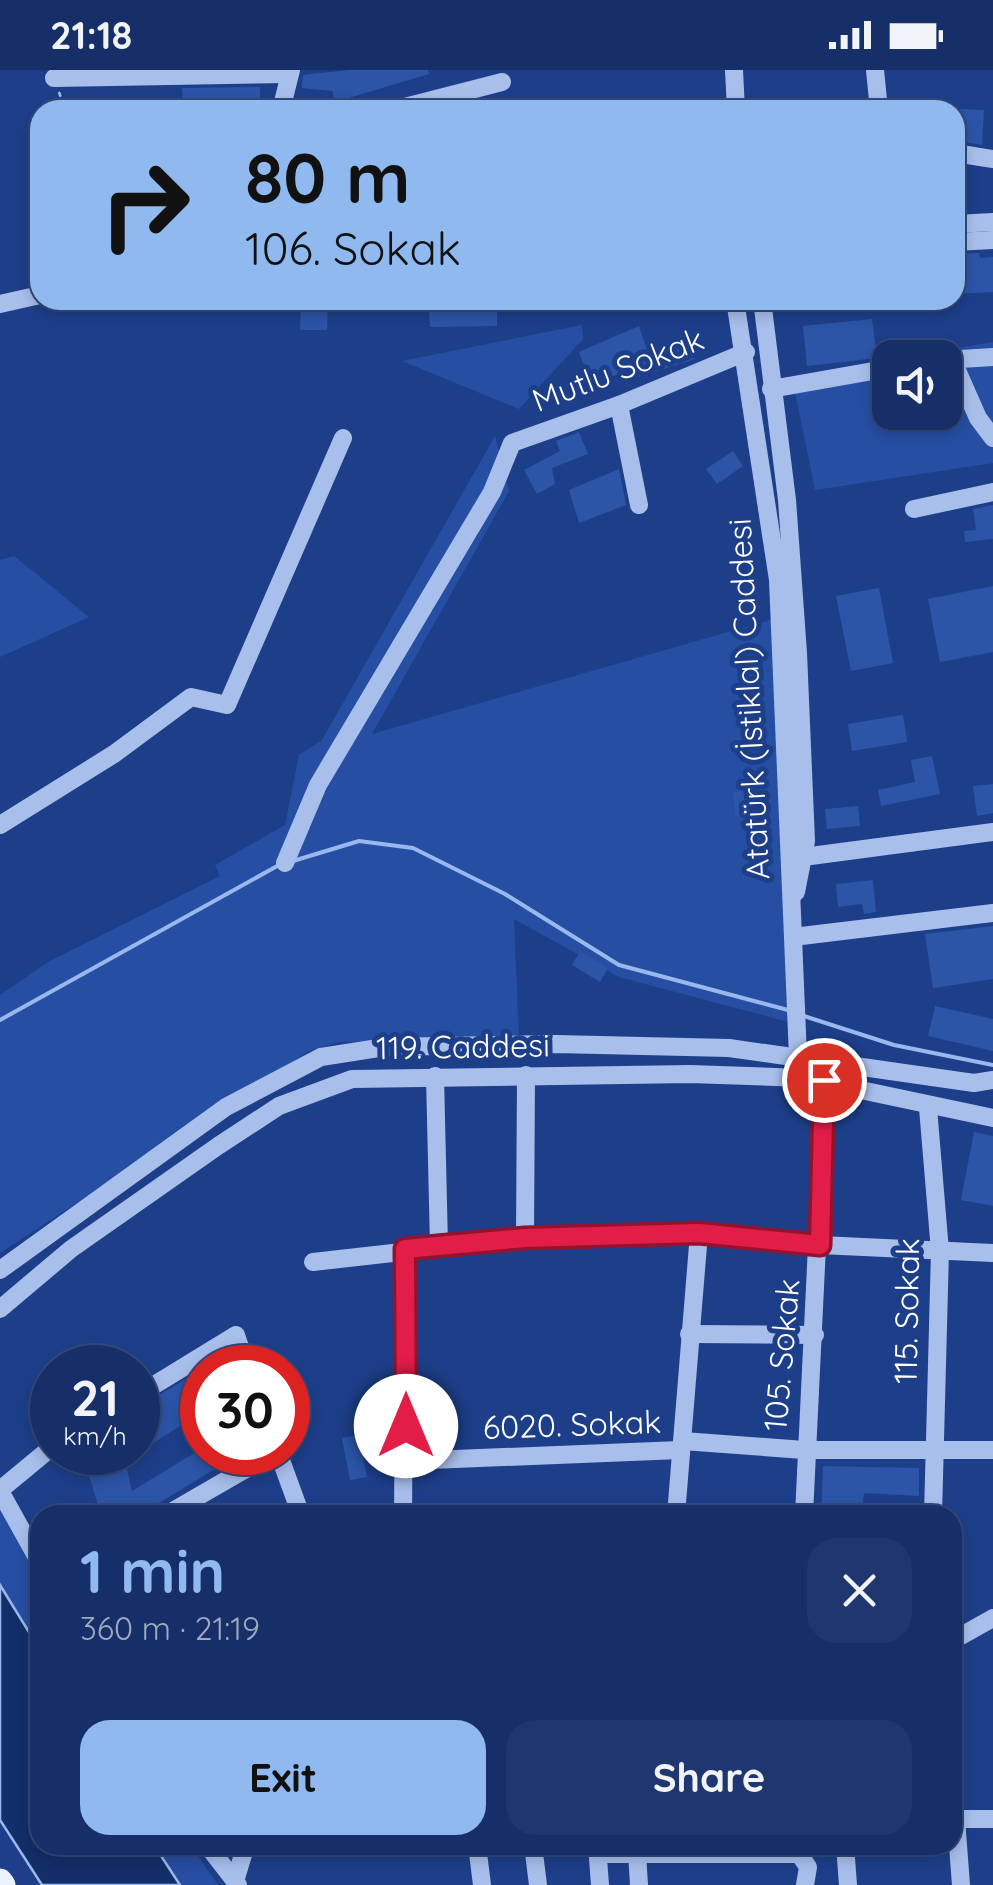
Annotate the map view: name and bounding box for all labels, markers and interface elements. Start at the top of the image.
text: 21:18 [50,11,132,59]
text: 80 m [245,133,410,221]
icon: right [80,140,210,270]
text: 106. Sokak [245,220,461,276]
street label: Mutlu Sokak [526,318,709,420]
map controls [872,340,962,430]
button: sound [872,340,962,430]
street label: Atatürk (İstiklal) Caddesi [719,518,777,881]
street label: 119. Caddesi [376,1024,550,1068]
pin [782,1038,867,1123]
icon: arrive [797,1053,852,1108]
street label: 115. Sokak [885,1238,927,1384]
street label: 105. Sokak [754,1277,808,1433]
speed limit sign: 30 [180,1345,310,1475]
text: 21 [71,1366,119,1429]
position arrow [354,1374,458,1478]
street label: 6020. Sokak [482,1401,662,1447]
text: km/h [63,1420,127,1451]
text: 1 min [80,1533,225,1608]
button: close [807,1538,912,1643]
text: 360 m · 21:19 [80,1608,260,1648]
button: Exit [80,1720,486,1835]
button: Share [506,1720,912,1835]

